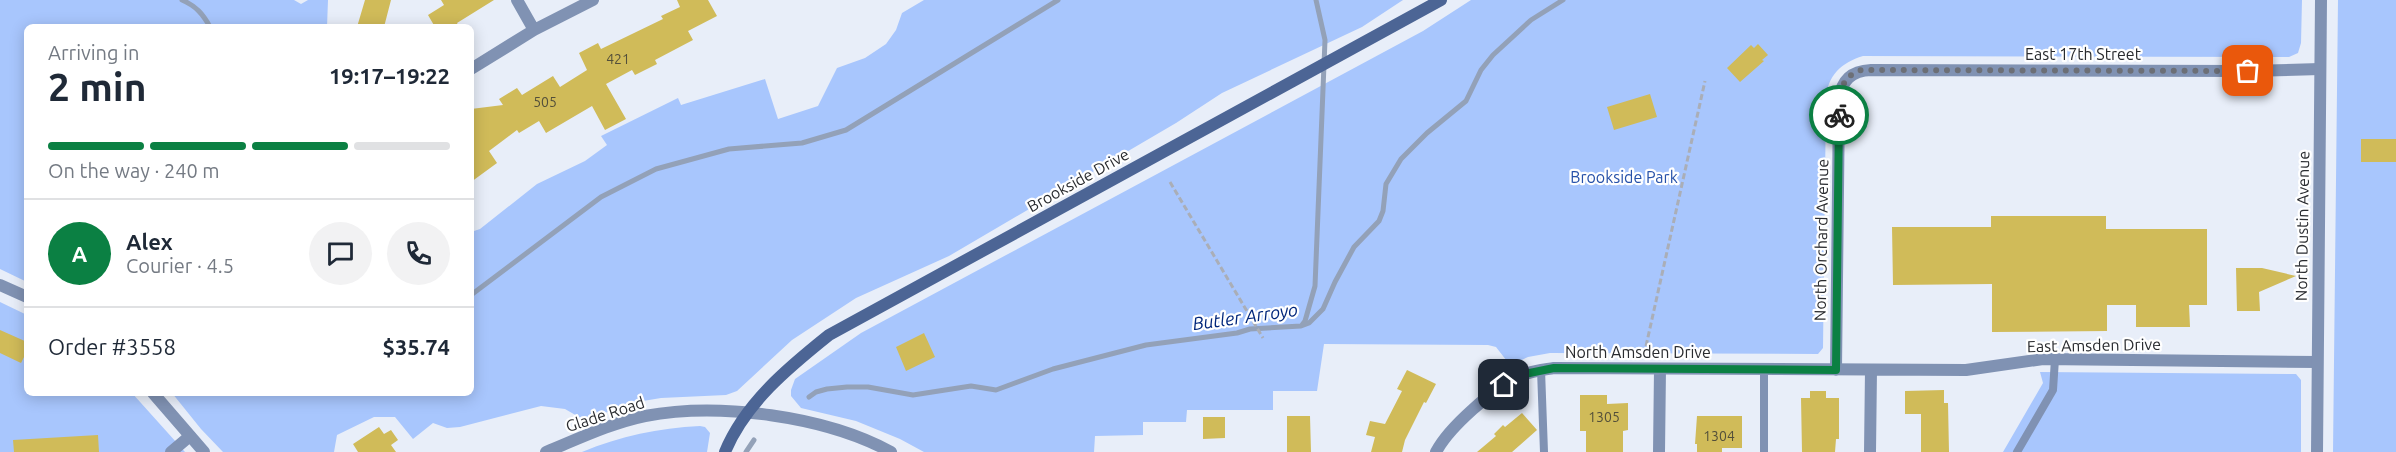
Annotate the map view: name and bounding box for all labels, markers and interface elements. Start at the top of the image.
text: Arriving in [48,41,139,64]
street label: East 17th Street [2025,45,2142,63]
pin [2222,45,2273,96]
house number: 421 [606,51,630,67]
icon: bag [2231,54,2264,87]
text: 19:17–19:22 [329,63,450,88]
text: 2 min [48,65,147,108]
courier [1809,85,1869,145]
house number: 505 [533,94,557,110]
icon: bike [1823,99,1856,132]
street label: Brookside Drive [1024,145,1132,215]
street label: North Dustin Avenue [2292,151,2312,301]
text: On the way · 240 m [48,159,220,182]
street label: North Orchard Avenue [1811,159,1831,321]
park label: Brookside Park [1570,168,1678,186]
button: chat [309,222,372,285]
button: phone [387,222,450,285]
text: Alex [126,229,173,254]
text: A [72,241,87,266]
text: Courier · 4.5 [126,254,234,277]
water label: Butler Arroyo [1191,299,1299,333]
text: Order #3558 [48,334,176,359]
text: $35.74 [383,334,450,359]
street label: East Amsden Drive [2027,335,2161,355]
street label: North Amsden Drive [1565,343,1711,361]
pin [1478,359,1529,410]
icon: home [1487,368,1520,401]
street label: Glade Road [563,393,647,435]
house number: 1305 [1588,409,1620,425]
house number: 1304 [1703,428,1735,444]

